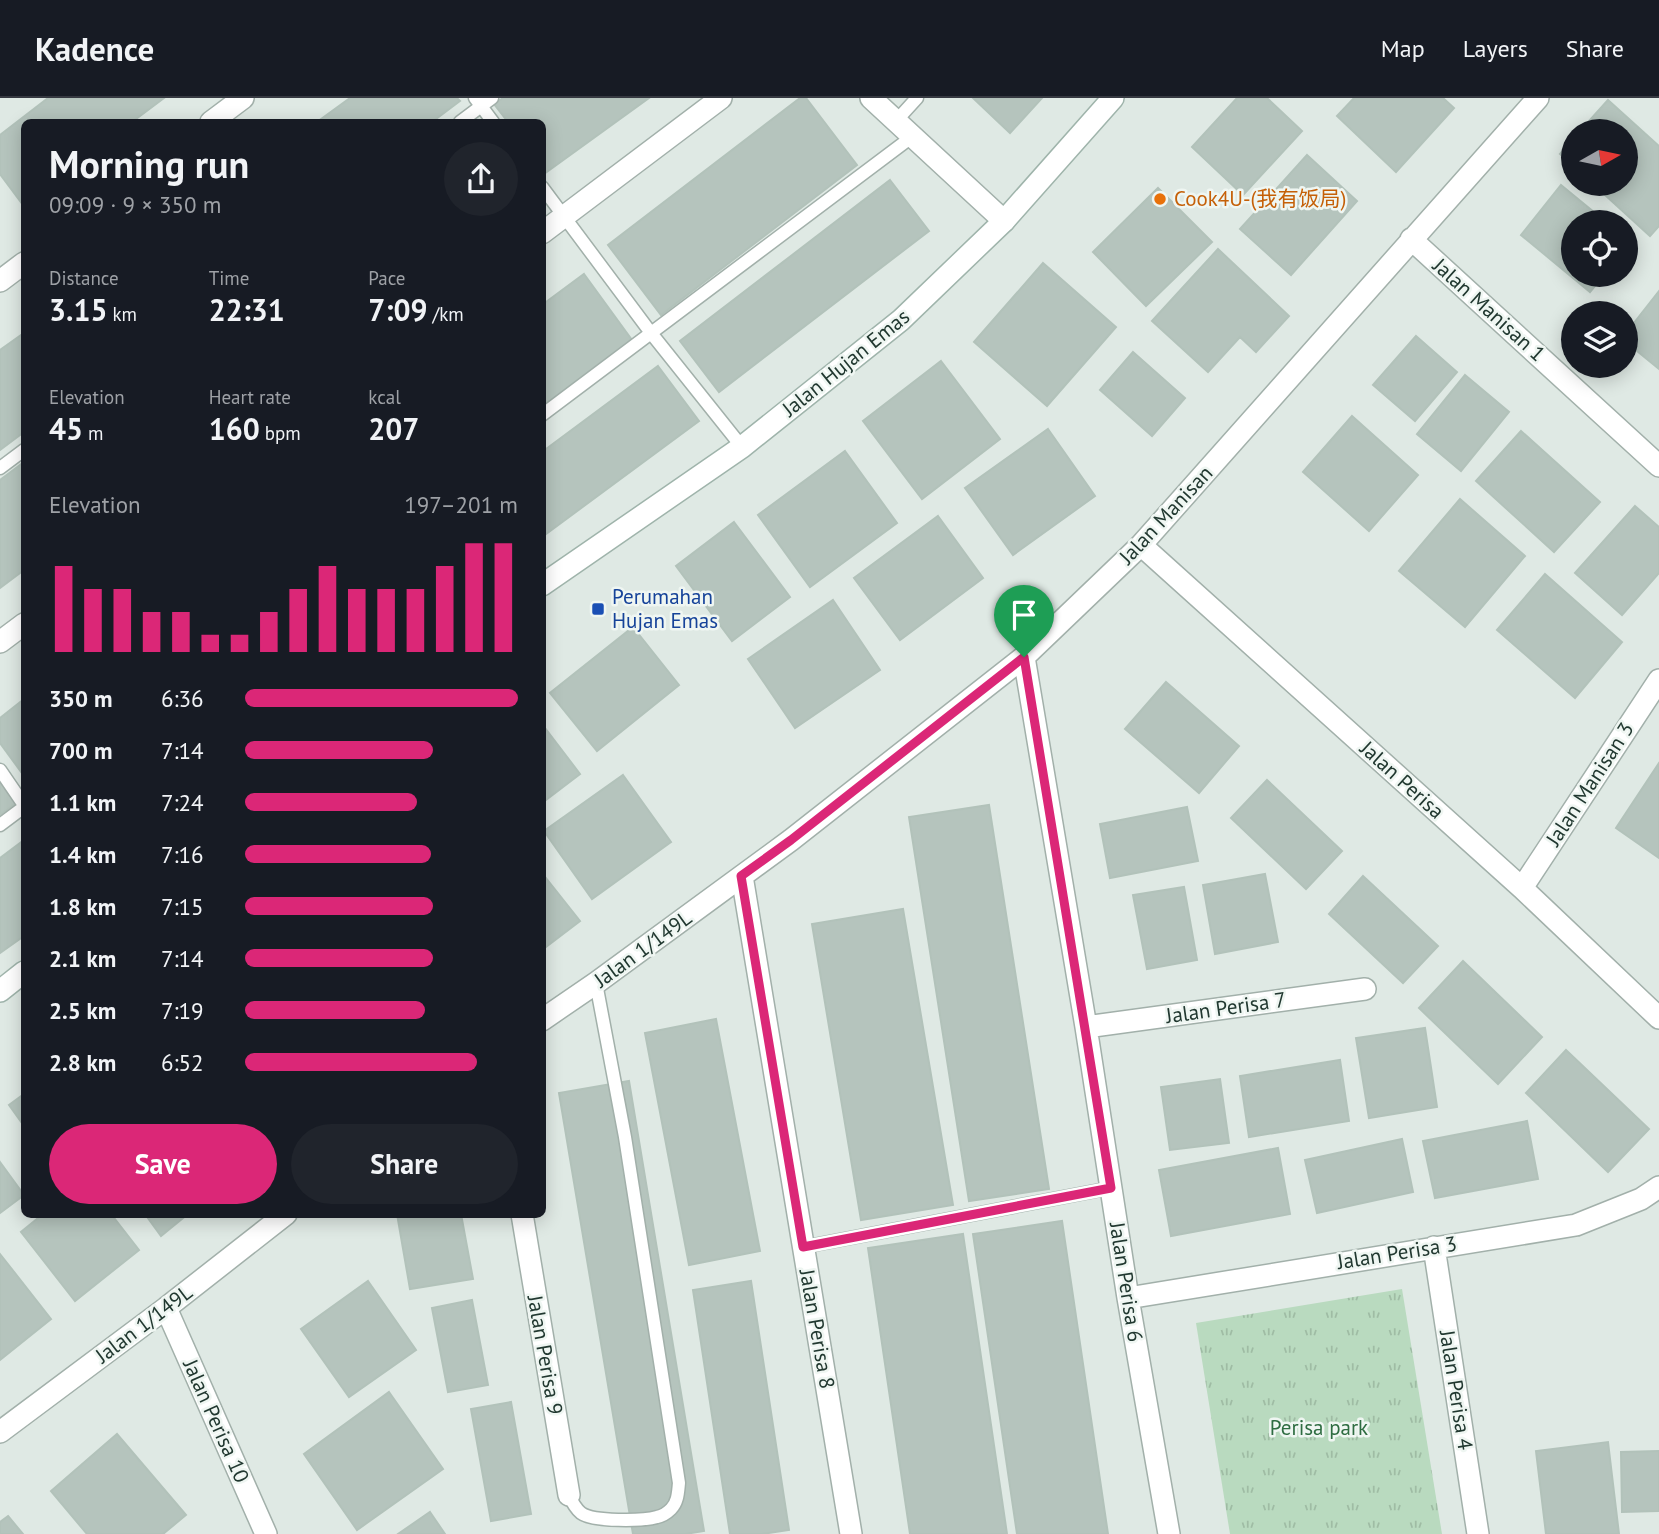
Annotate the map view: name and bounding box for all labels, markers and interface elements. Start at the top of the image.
text: Kadence [35,27,154,70]
text: Map [1381,33,1425,64]
text: Layers [1463,33,1528,64]
text: Share [1566,33,1624,64]
north arrow [1561,119,1638,196]
map controls [1561,119,1638,378]
text: Morning run [49,139,249,188]
button: share [444,142,518,216]
place label: Cook4U-(我有饭局) [1174,185,1346,212]
text: 09:09 · 9 × 350 m [49,190,221,219]
marker: Cook4U-(我有饭局) [1152,191,1168,207]
button: locate [1561,210,1638,287]
street label: Jalan Manisan 1 [1427,251,1551,367]
text: Distance [49,266,119,290]
text: Time [209,266,249,290]
text: Pace [368,266,406,290]
text: 3.15 [49,290,107,329]
text: 22:31 [209,290,285,329]
text: 7:09 [368,290,427,329]
button: layers [1561,301,1638,378]
text: km [107,302,137,326]
text: /km [427,302,464,326]
street label: Jalan Hujan Emas [776,303,915,423]
text: Elevation [49,385,125,409]
text: Heart rate [209,385,291,409]
text: kcal [368,385,401,409]
text: 45 [49,409,83,448]
text: 160 [209,409,260,448]
text: 207 [368,409,419,448]
text: m [83,421,104,445]
text: bpm [260,421,301,445]
street label: Jalan Manisan [1112,460,1218,570]
text: Elevation [49,490,141,519]
text: 197–201 m [404,490,518,519]
place label: Perumahan Hujan Emas [612,583,718,634]
pin [994,585,1054,657]
icon: arrive [1005,596,1043,634]
marker: Perumahan Hujan Emas [590,601,606,617]
text: 350 m [49,684,112,713]
text: 6:36 [161,684,204,713]
street label: Jalan Manisan 3 [1539,717,1640,852]
street label: Jalan Perisa [1354,734,1450,824]
text: 700 m [49,736,112,765]
text: 7:14 [161,736,204,765]
text: 1.1 km [49,788,116,817]
text: 7:24 [161,788,204,817]
text: 1.4 km [49,840,116,869]
text: 7:16 [161,840,204,869]
text: 1.8 km [49,892,116,921]
text: 7:15 [161,892,204,921]
street label: Jalan 1/149L [588,904,697,994]
text: 2.1 km [49,944,116,973]
text: 7:14 [161,944,204,973]
street label: Jalan Perisa 7 [1163,986,1288,1029]
text: 2.5 km [49,996,116,1025]
text: 7:19 [161,996,204,1025]
text: 2.8 km [49,1048,116,1077]
text: 6:52 [161,1048,204,1077]
button: Save [49,1124,277,1204]
button: Share [291,1124,518,1204]
street label: Jalan Perisa 6 [1104,1219,1149,1344]
street label: Jalan Perisa 3 [1334,1230,1459,1275]
street label: Jalan Perisa 8 [794,1266,841,1391]
street label: Jalan 1/149L [89,1278,198,1369]
street label: Jalan Perisa 9 [522,1292,569,1417]
street label: Jalan Perisa 4 [1434,1327,1479,1452]
street label: Jalan Perisa 10 [177,1354,256,1487]
park label: Perisa park [1270,1414,1368,1441]

